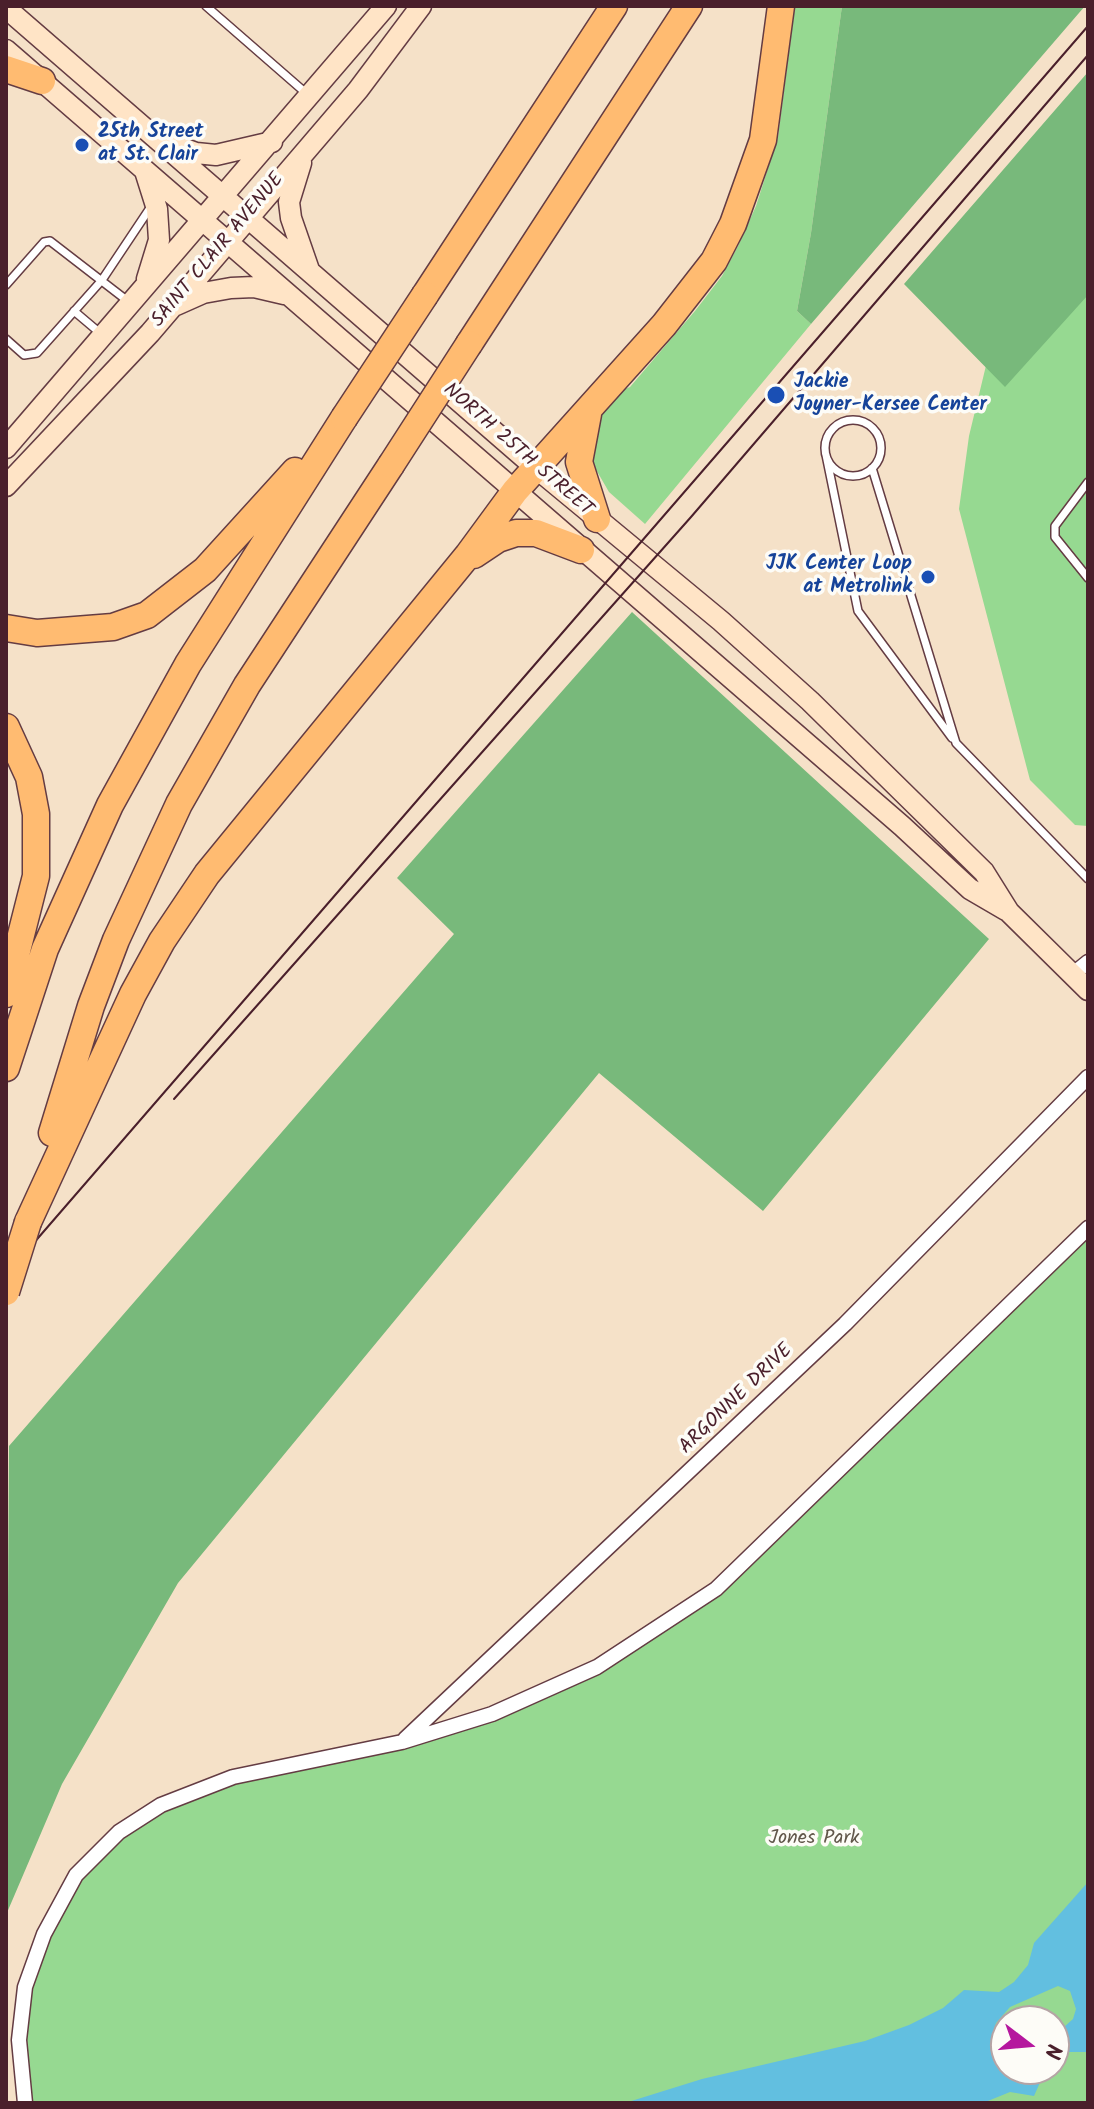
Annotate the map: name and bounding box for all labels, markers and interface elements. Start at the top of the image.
place label: 25th Street at St. Clair [98,122,204,169]
marker: 25th Street at St. Clair [73,136,91,154]
street label: SAINT CLAIR AVENUE [147,169,291,333]
place label: Jackie Joyner-Kersee Center [794,372,987,419]
street label: NORTH 25TH STREET [437,379,597,523]
marker: Jackie Joyner-Kersee Center [765,384,787,406]
place label: JJK Center Loop at Metrolink [766,554,912,601]
marker: JJK Center Loop at Metrolink [919,568,937,586]
street label: ARGONNE DRIVE [675,1340,799,1460]
park label: Jones Park [769,1828,859,1852]
north arrow [990,2005,1070,2085]
text: N [1033,2040,1070,2063]

